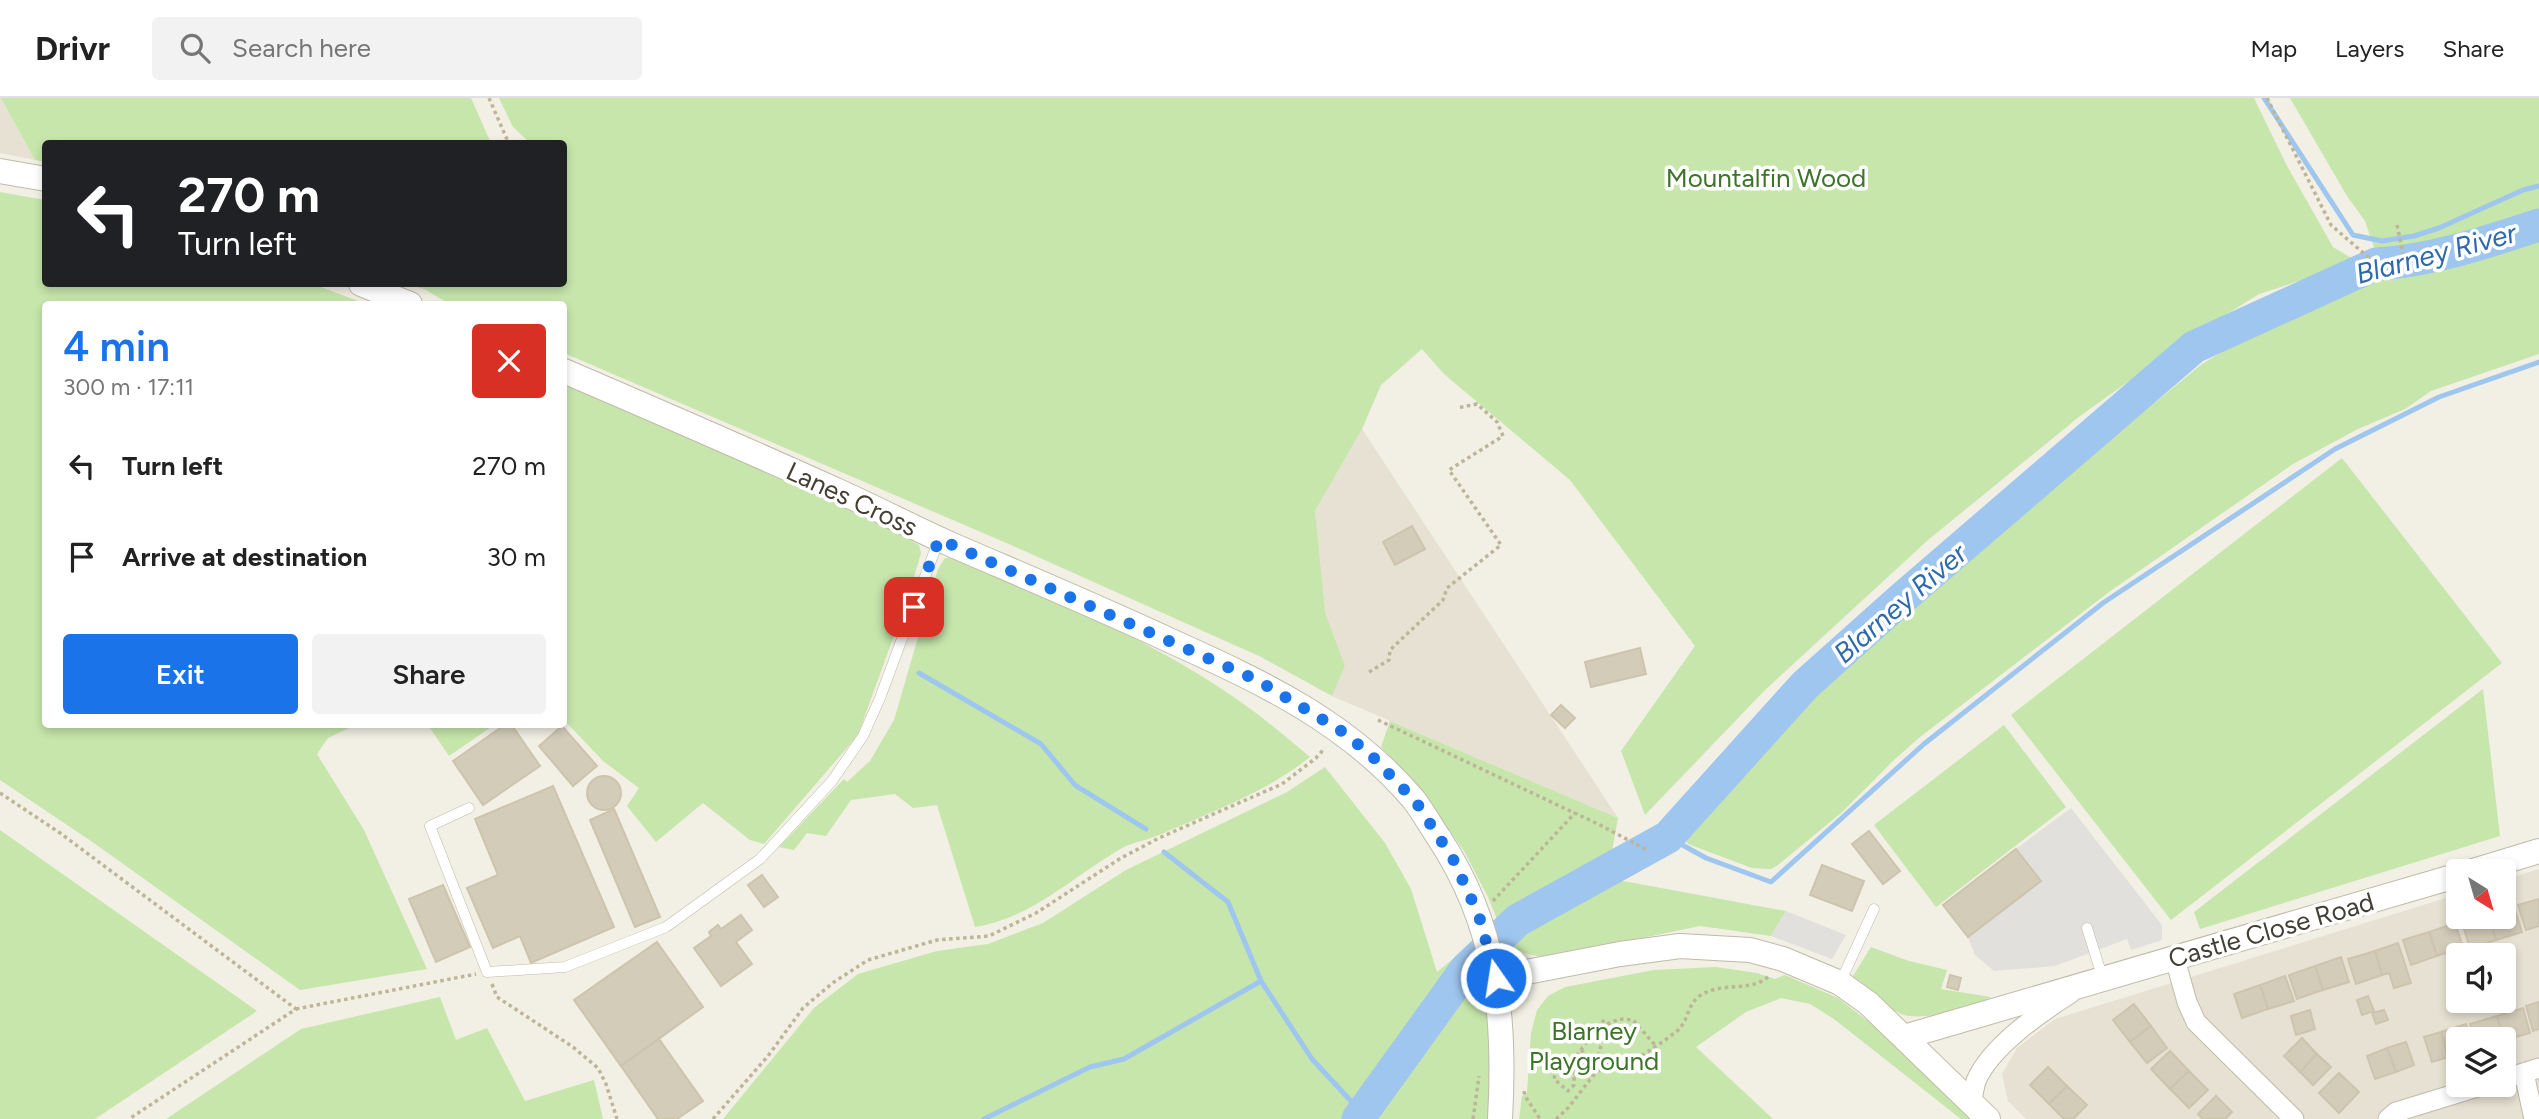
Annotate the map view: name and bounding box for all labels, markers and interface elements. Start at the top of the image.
search box [152,17,642,80]
text: Drivr [35,29,110,68]
icon: search [176,29,214,67]
text: Search here [232,32,371,64]
text: Map [2250,34,2297,63]
text: Layers [2335,34,2404,63]
text: Share [2442,34,2504,63]
park label: Mountalfin Wood [1666,162,1866,194]
text: 270 m [178,165,320,224]
icon: left [63,168,154,259]
water label: Blarney River [2352,215,2522,291]
text: Turn left [178,225,297,263]
text: 4 min [63,321,170,372]
button: close [472,324,546,398]
text: 300 m · 17:11 [63,373,194,401]
icon: left [63,447,101,485]
text: Turn left [122,450,223,482]
text: 270 m [472,450,546,482]
street label: Lanes Cross [781,455,923,543]
water label: Blarney River [1827,535,1975,670]
icon: arrive [63,538,101,576]
text: Arrive at destination [122,541,367,573]
text: 30 m [487,541,546,573]
pin [884,577,944,637]
icon: arrive [895,588,933,626]
button: Exit [63,634,298,714]
button: Share [312,634,546,714]
north arrow [2446,859,2516,929]
map controls [2446,859,2516,1097]
street label: Castle Close Road [2164,885,2378,975]
position arrow [1459,941,1533,1015]
button: sound [2446,943,2516,1013]
park label: Blarney Playground [1529,1015,1659,1077]
button: layers [2446,1027,2516,1097]

